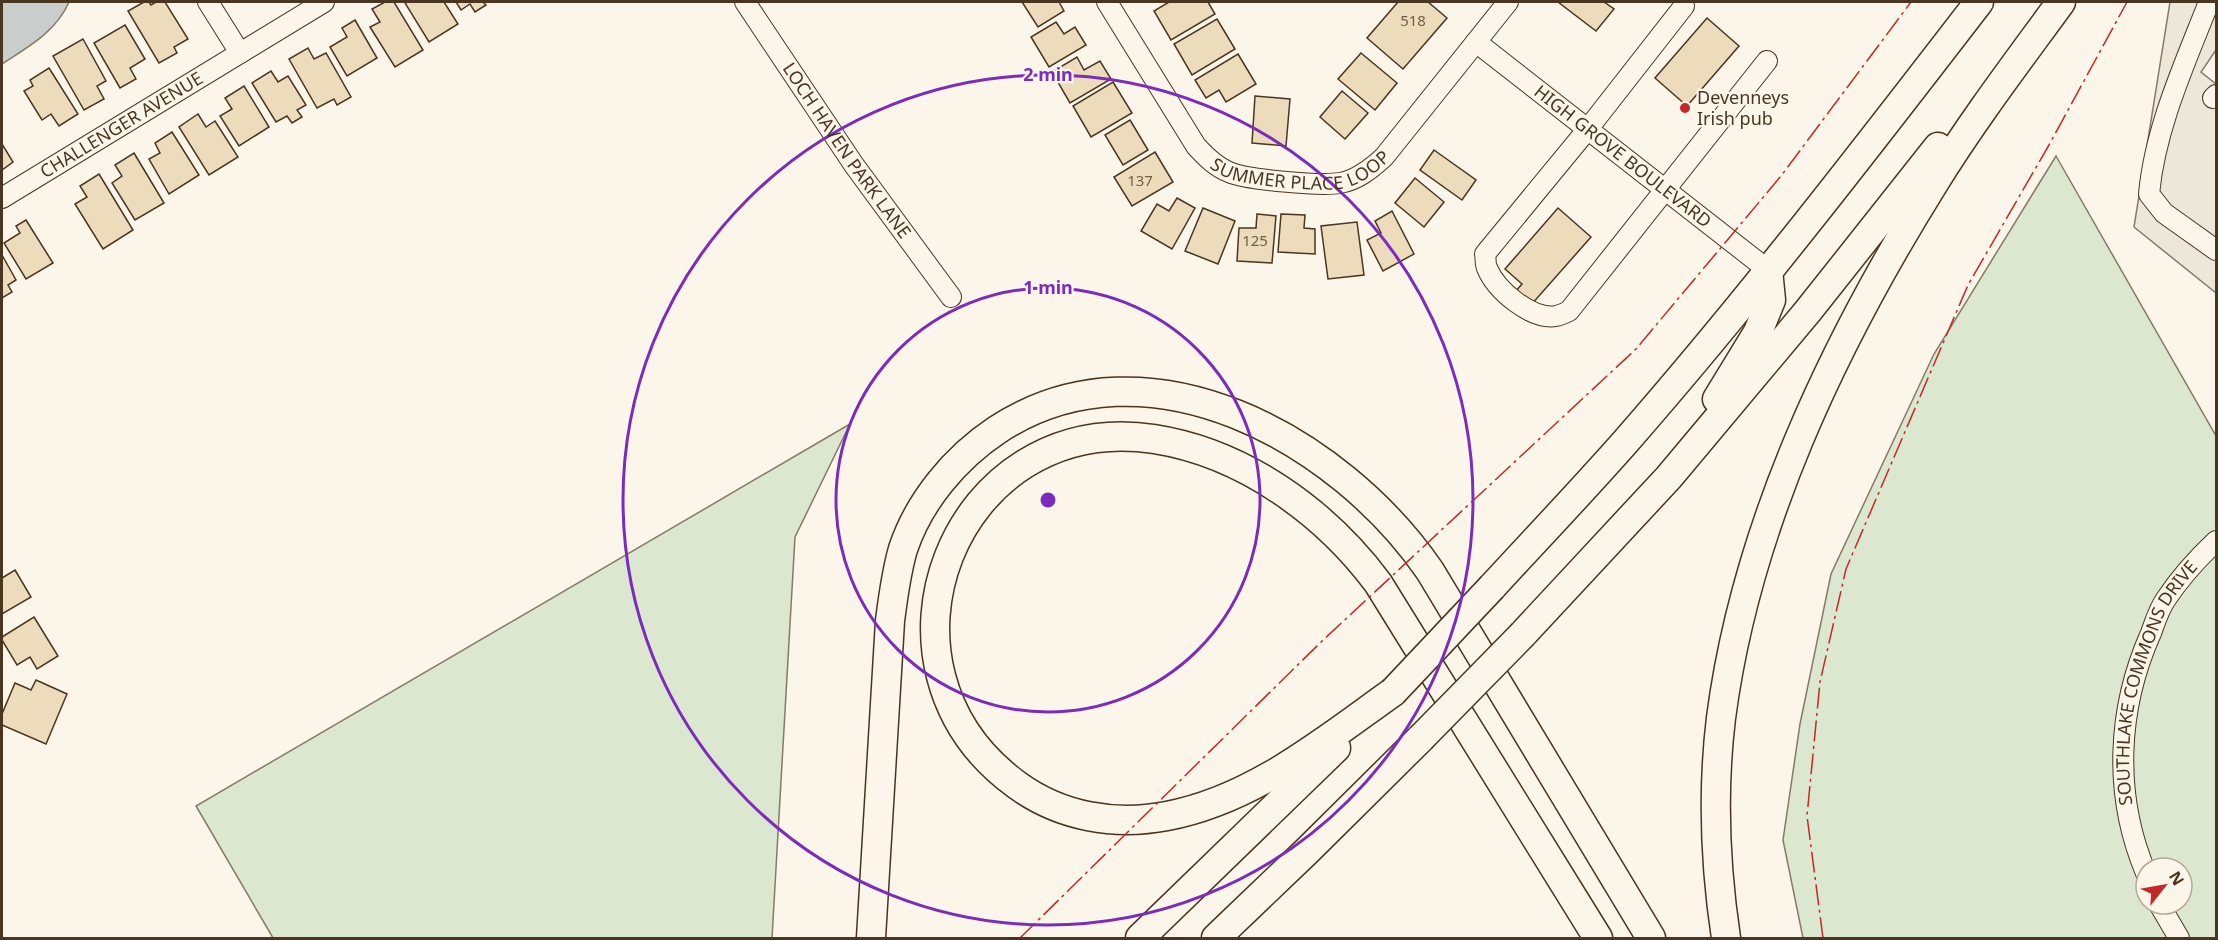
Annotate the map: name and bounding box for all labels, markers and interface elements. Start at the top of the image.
house number: 518 [1400,10,1426,30]
street label: LOCH HAVEN PARK LANE [778,57,917,243]
text: 2 min [1023,62,1073,86]
street label: CHALLENGER AVENUE [35,66,207,183]
street label: HIGH GROVE BOULEVARD [1530,79,1717,232]
place label: Devenneys Irish pub [1697,85,1789,130]
marker: Devenneys Irish pub [1678,101,1692,115]
street label: SUMMER PLACE LOOP [1206,136,1394,168]
text: SUMMER PLACE LOOP [1206,145,1394,195]
house number: 137 [1127,170,1153,190]
house number: 125 [1242,230,1268,250]
text: 1 min [1023,275,1073,299]
centre of rings [1038,490,1058,510]
street label: SOUTHLAKE COMMONS DRIVE [2110,555,2202,807]
north arrow [2134,856,2194,916]
text: N [2164,867,2190,890]

